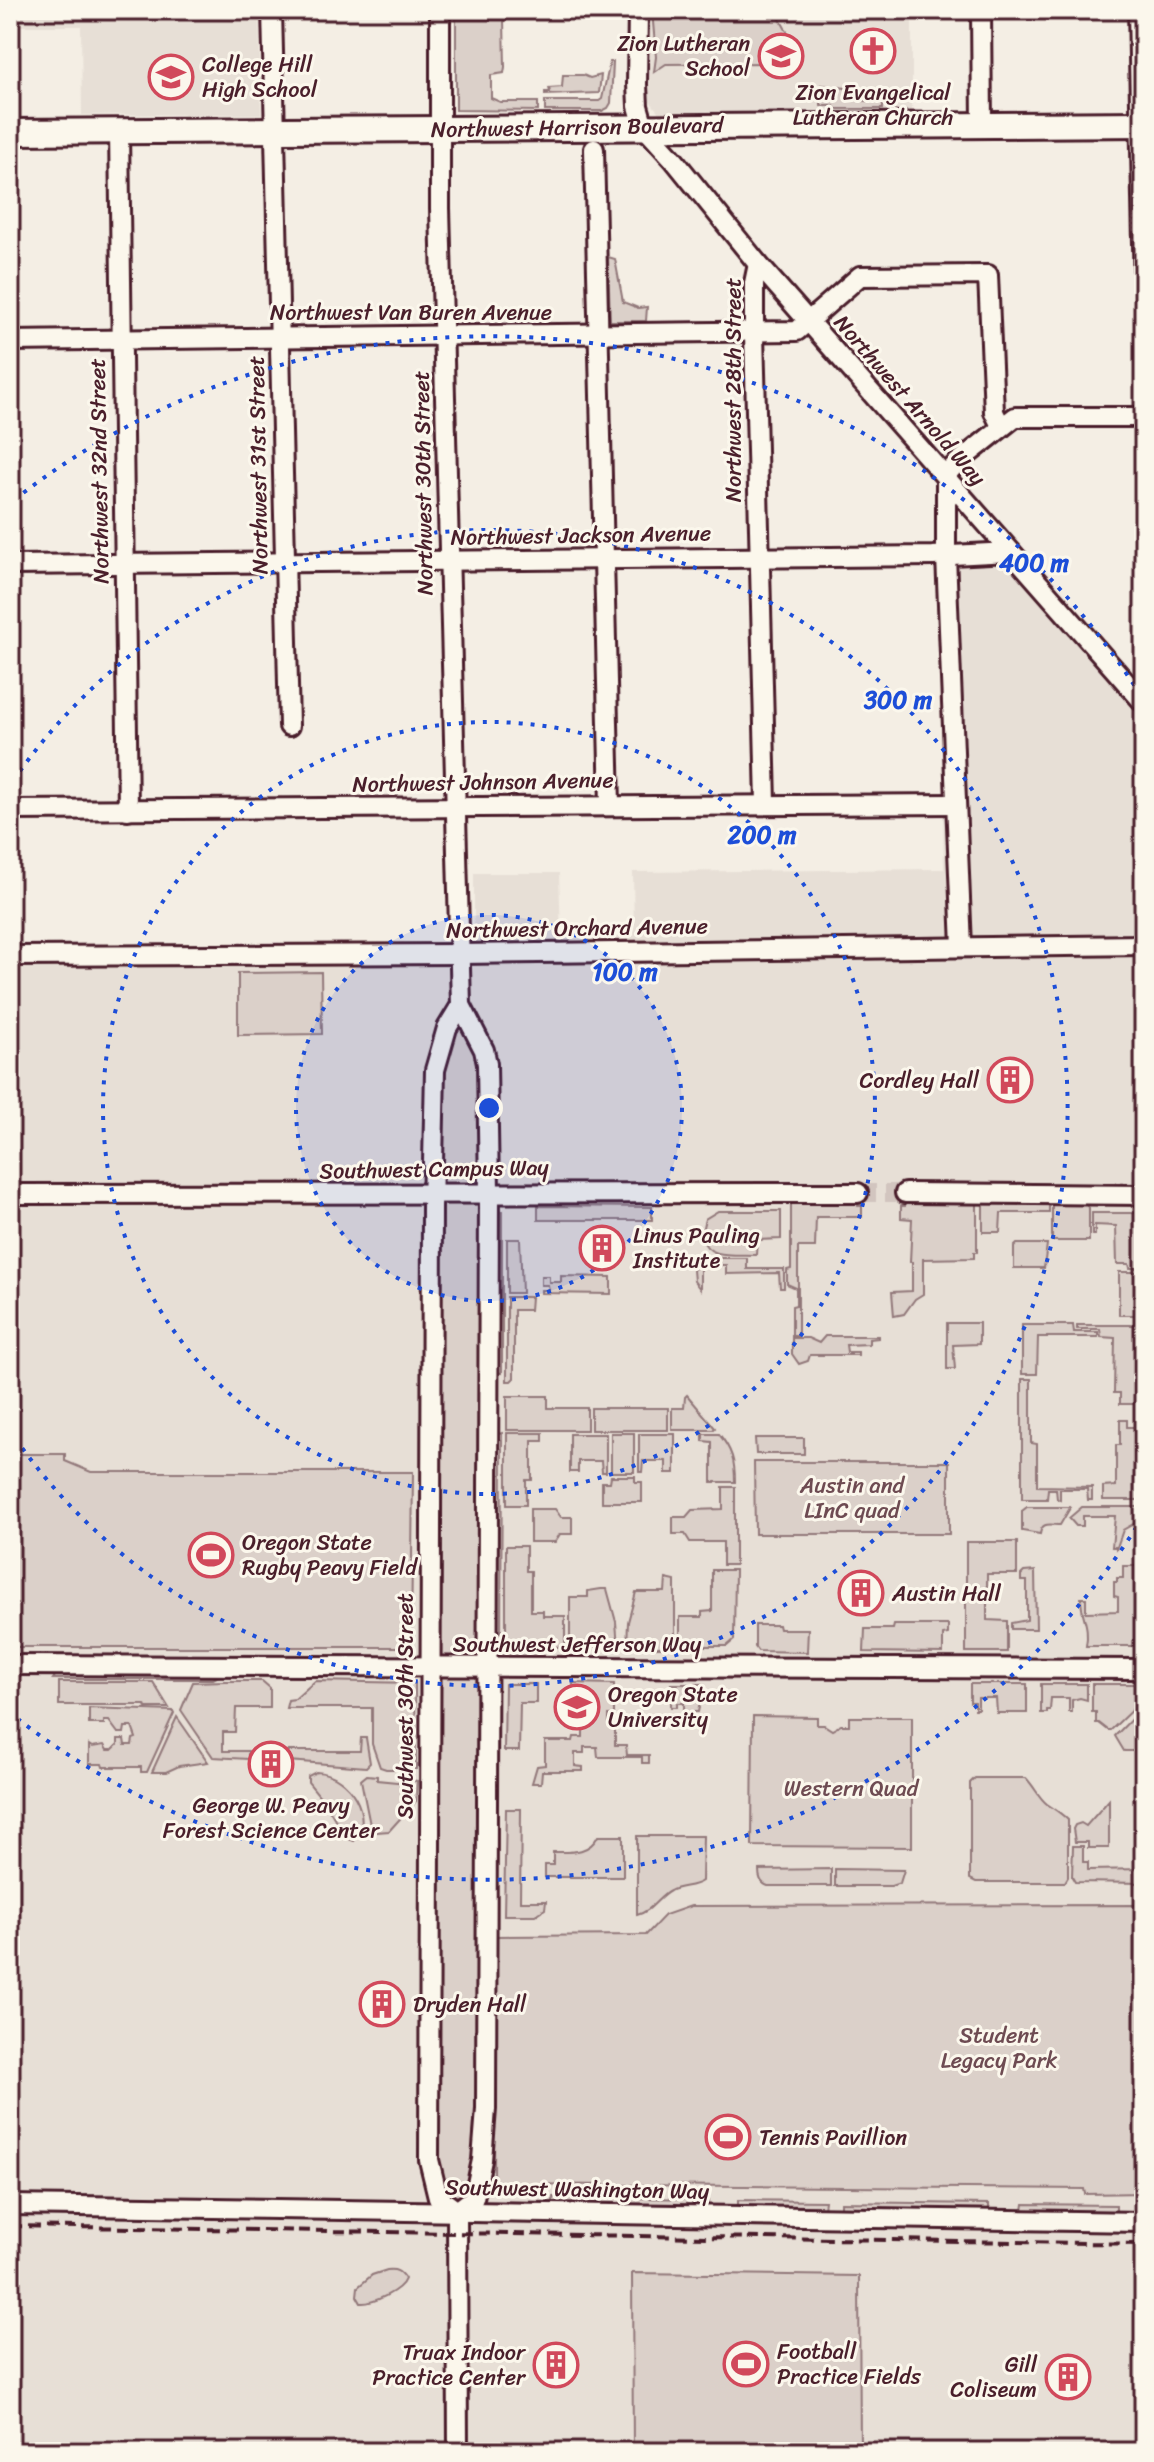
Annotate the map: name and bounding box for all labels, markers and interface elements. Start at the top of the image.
place label: Zion Lutheran School [617,24,751,88]
church icon: Zion Evangelical Lutheran Church [849,27,897,75]
school or university icon: Zion Lutheran School [757,32,805,80]
place label: College Hill High School [202,45,318,109]
school or university icon: College Hill High School [147,53,195,101]
place label: Zion Evangelical Lutheran Church [793,73,953,137]
street label: Northwest Harrison Boulevard [431,105,725,149]
street label: Northwest 28th Street [714,277,753,502]
street label: Northwest Van Buren Avenue [270,293,552,332]
street label: Northwest Arnold Way [824,305,996,495]
street label: Northwest 31st Street [237,355,279,575]
street label: Northwest 32nd Street [78,357,120,584]
street label: Northwest 30th Street [402,370,444,596]
street label: Northwest Jackson Avenue [450,513,712,557]
text: 400 m [999,542,1070,584]
text: 300 m [863,679,933,721]
street label: Northwest Johnson Avenue [352,760,614,804]
text: 200 m [727,814,797,856]
street label: Northwest Orchard Avenue [446,906,708,950]
text: 100 m [592,951,658,993]
building icon: Cordley Hall [986,1056,1034,1104]
place label: Cordley Hall [860,1061,980,1100]
centre of rings [475,1094,503,1122]
street label: Southwest Campus Way [319,1147,550,1190]
place label: Linus Pauling Institute [632,1216,760,1280]
building icon: Linus Pauling Institute [578,1224,626,1272]
park label: Austin and LInC quad [799,1466,905,1530]
place label: Oregon State Rugby Peavy Field [242,1523,418,1587]
sports icon: Oregon State Rugby Peavy Field [187,1531,235,1579]
building icon: Austin Hall [837,1569,885,1617]
place label: Austin Hall [891,1574,1002,1613]
street label: Southwest 30th Street [386,1593,425,1819]
street label: Southwest Jefferson Way [453,1625,702,1664]
place label: Oregon State University [608,1675,738,1739]
school or university icon: Oregon State University [553,1683,601,1731]
building icon: George W. Peavy Forest Science Center [247,1740,295,1788]
park label: Western Quad [784,1769,920,1808]
place label: George W. Peavy Forest Science Center [163,1786,380,1850]
building icon: Dryden Hall [358,1980,406,2028]
place label: Dryden Hall [413,1985,527,2024]
park label: Student Legacy Park [941,2016,1058,2080]
sports icon: Tennis Pavillion [704,2113,752,2161]
place label: Tennis Pavillion [759,2118,907,2157]
street label: Southwest Washington Way [445,2167,710,2211]
place label: Football Practice Fields [777,2332,922,2396]
place label: Truax Indoor Practice Center [372,2333,527,2397]
sports icon: Football Practice Fields [722,2340,770,2388]
building icon: Truax Indoor Practice Center [532,2341,580,2389]
place label: Gill Coliseum [950,2345,1038,2409]
building icon: Gill Coliseum [1044,2353,1092,2401]

